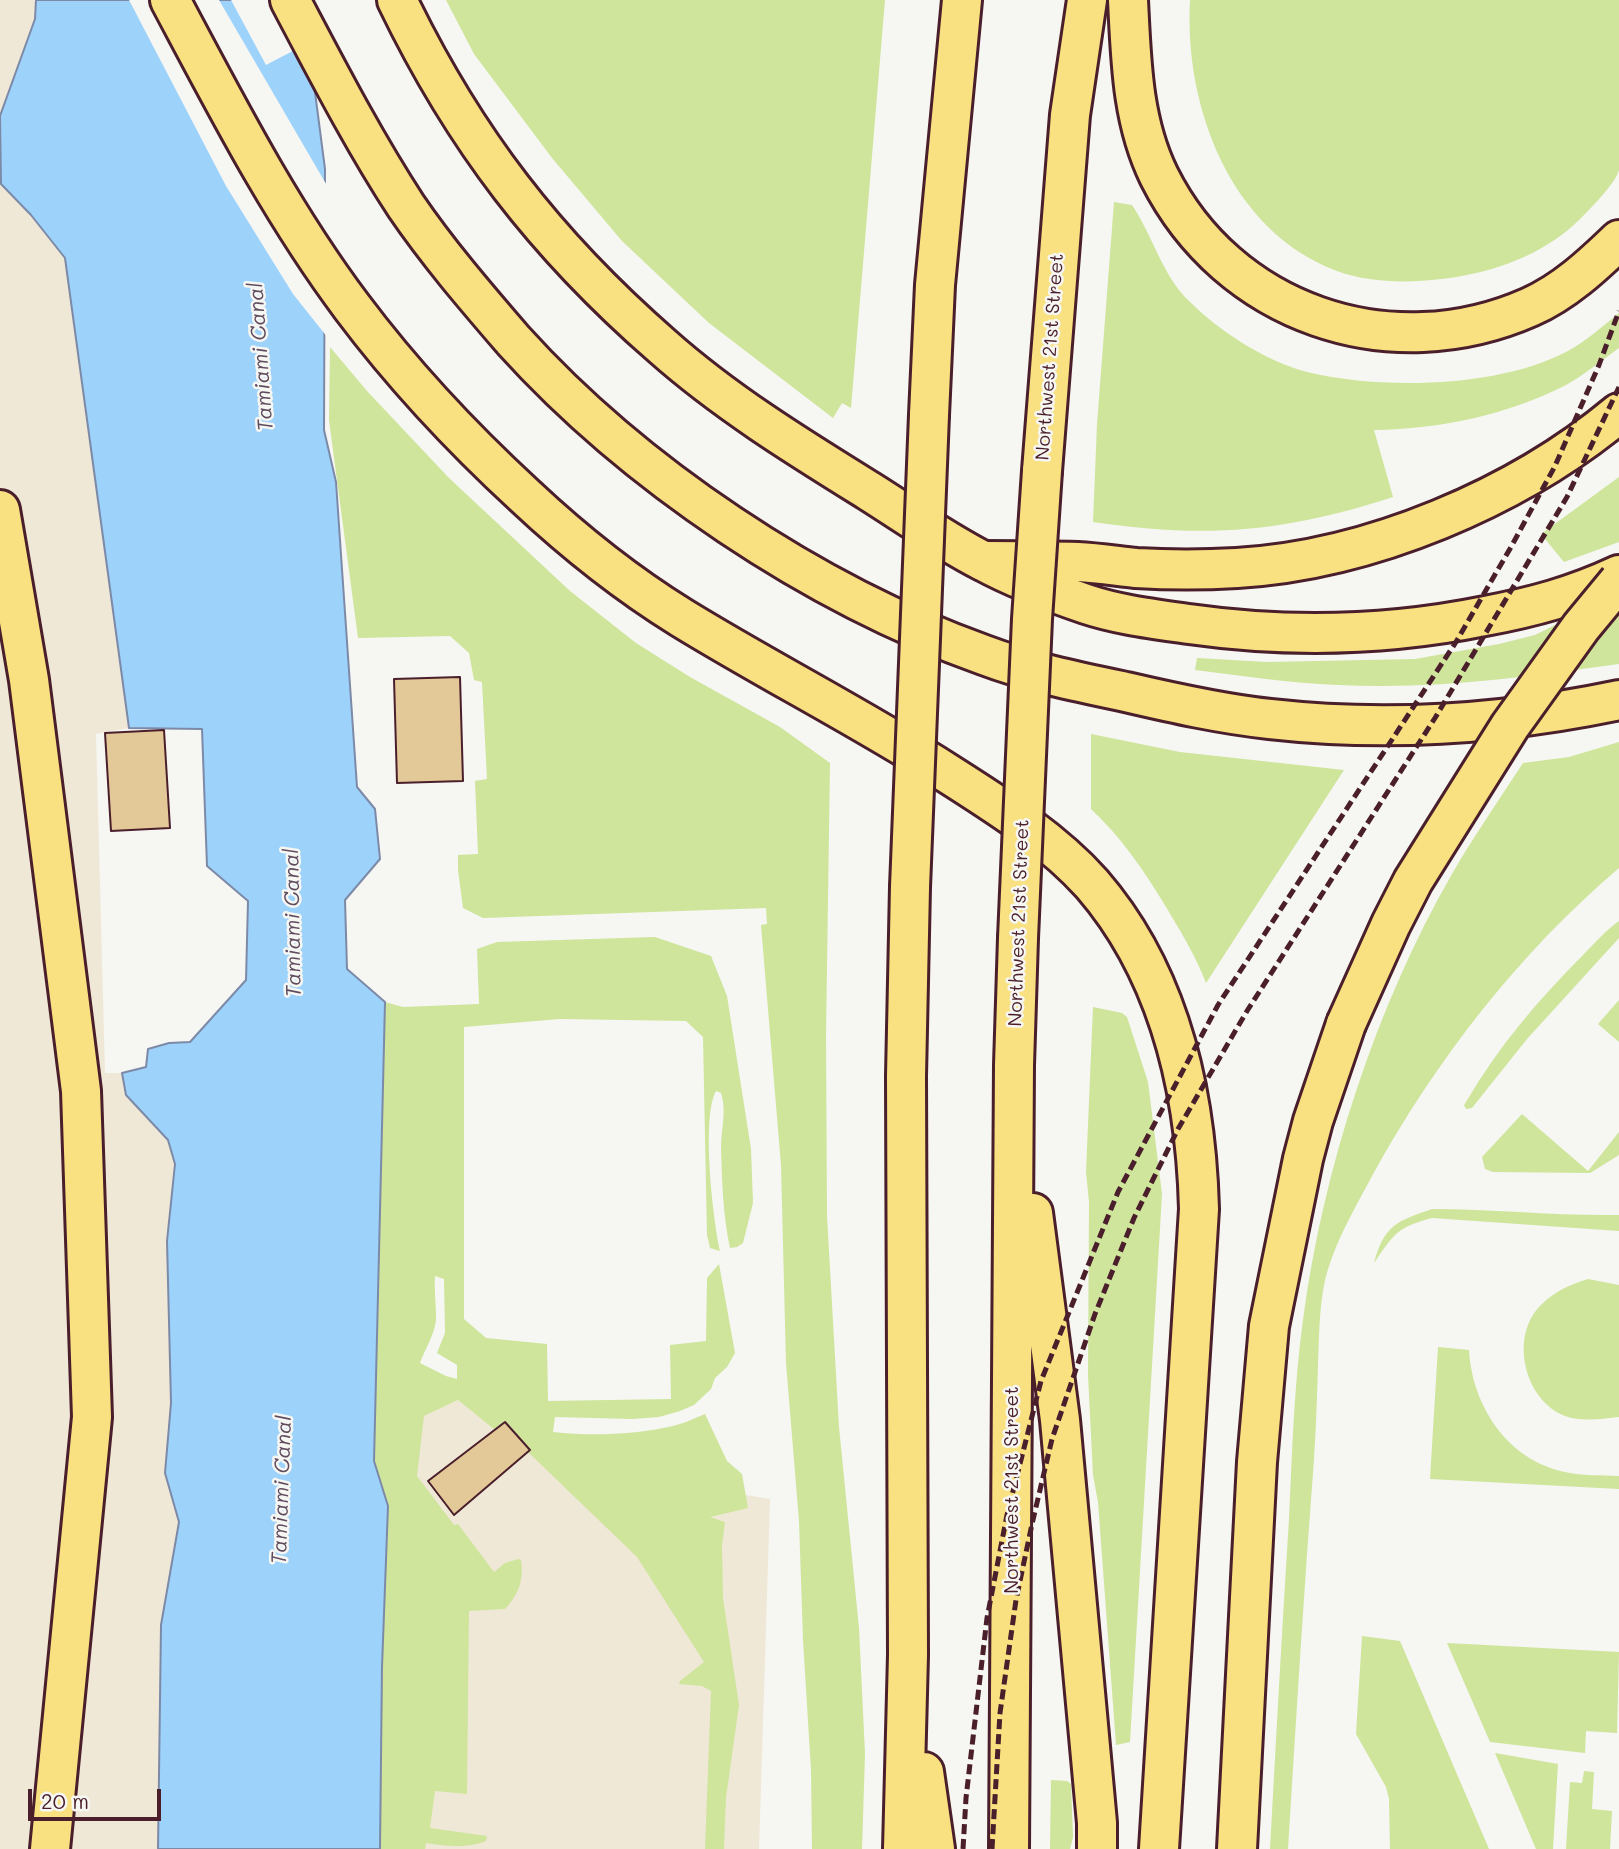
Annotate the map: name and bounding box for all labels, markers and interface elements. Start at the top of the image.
street label: Northwest 21st Street [1031,253,1069,461]
water label: Tamiami Canal [243,282,279,432]
street label: Northwest 21st Street [1004,819,1034,1027]
water label: Tamiami Canal [279,848,307,998]
street label: Northwest 21st Street [1001,1386,1023,1594]
water label: Tamiami Canal [267,1415,297,1565]
scale bar [32,1776,164,1820]
text: 20 m [41,1787,89,1814]

